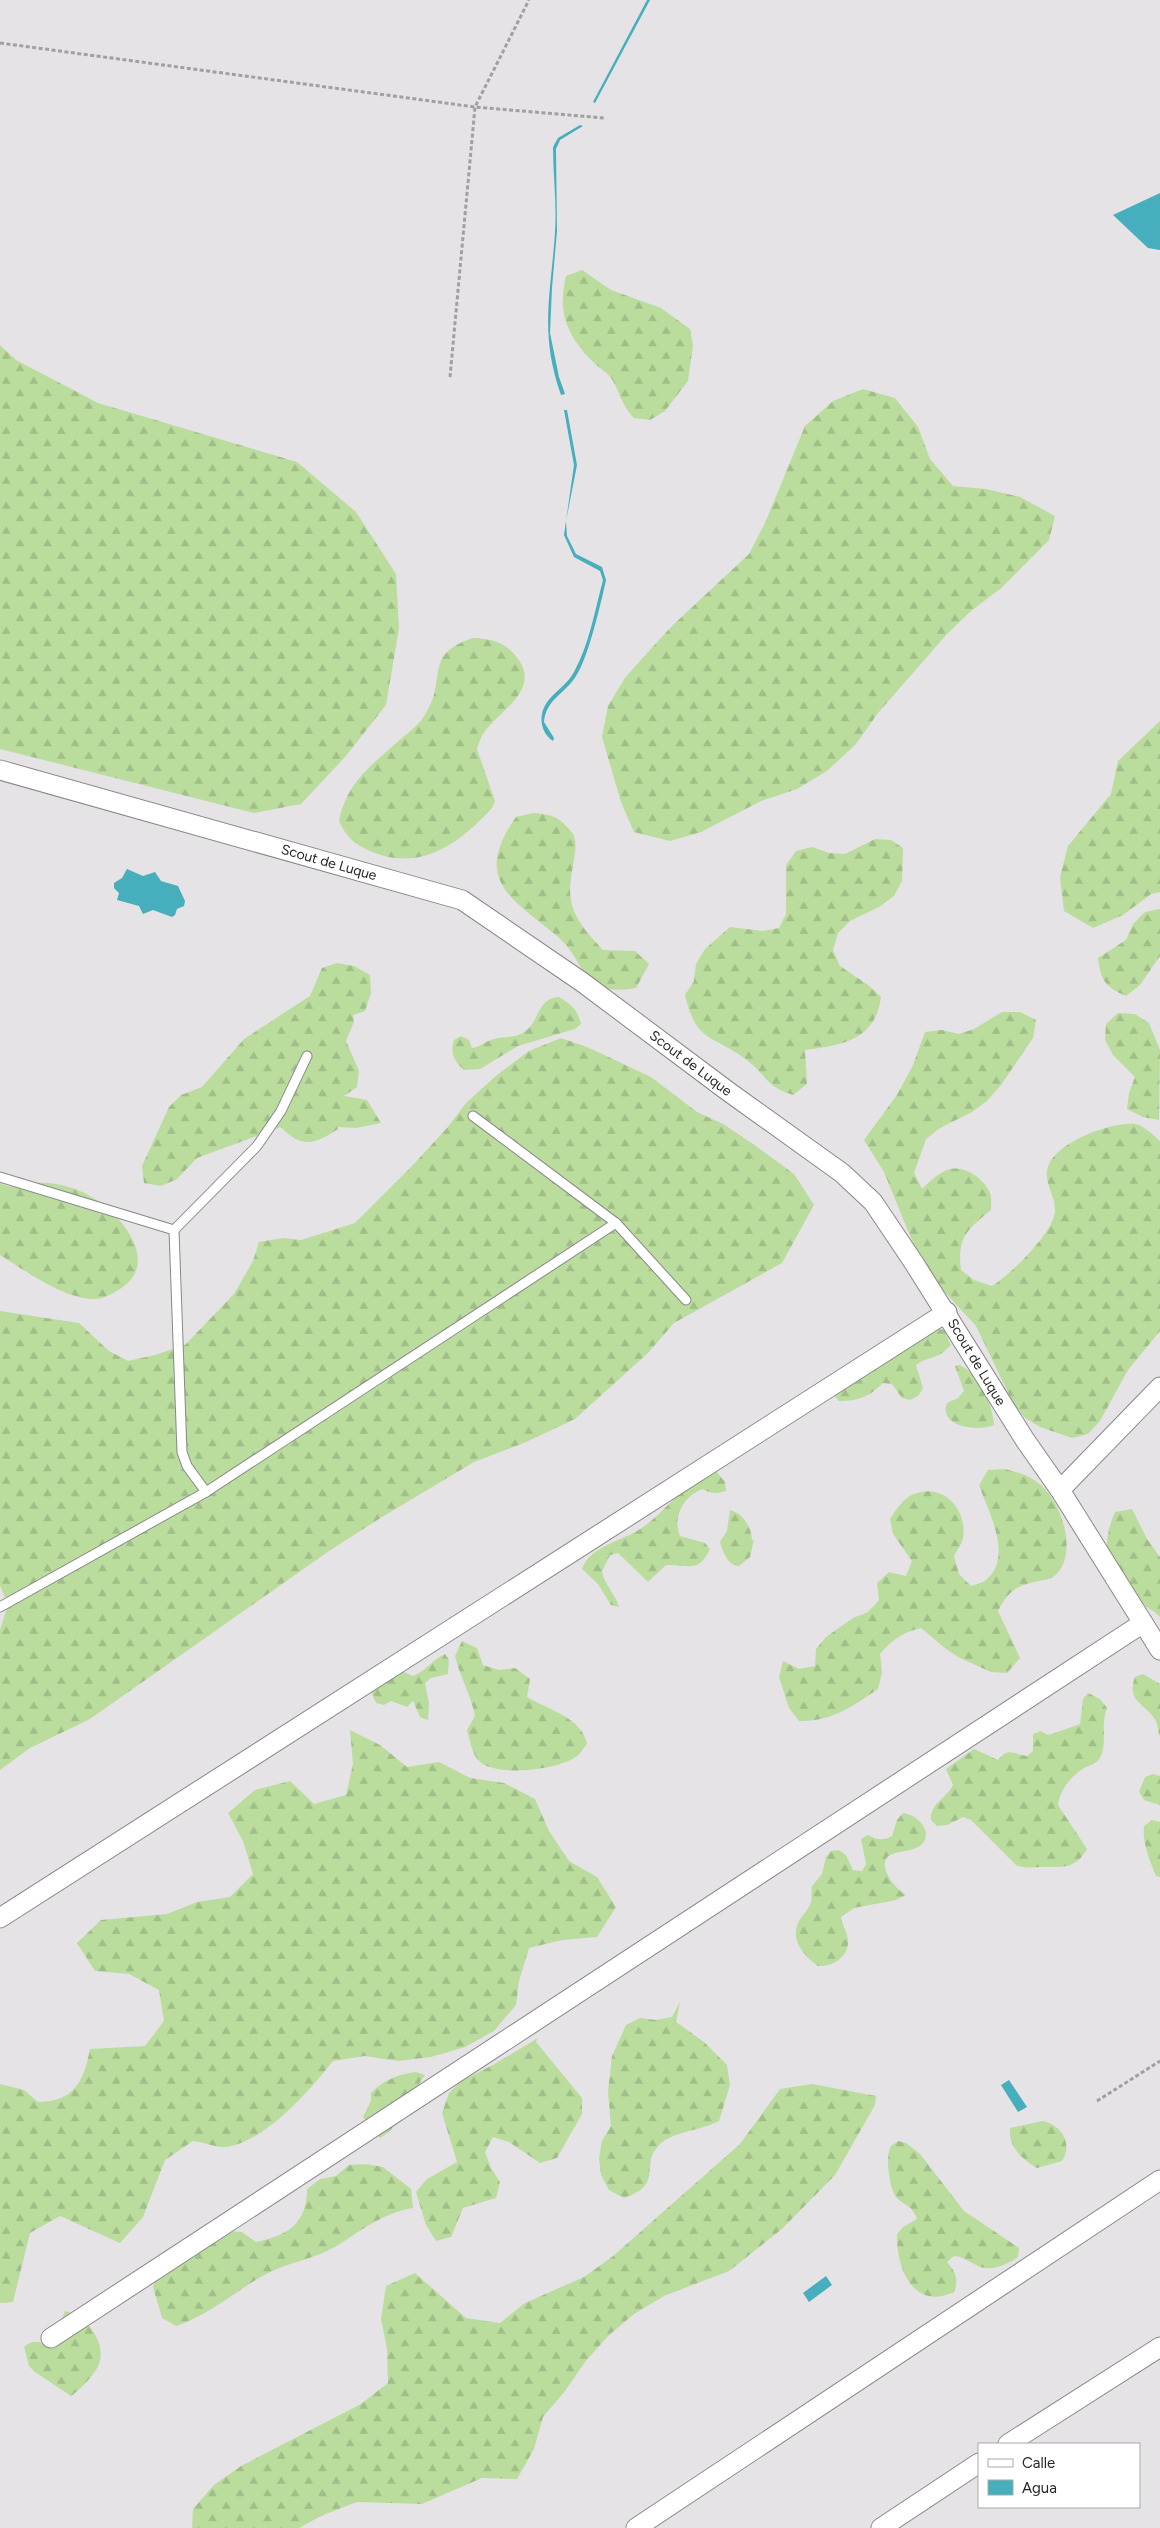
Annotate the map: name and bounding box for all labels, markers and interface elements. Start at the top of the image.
street label: Scout de Luque [279,841,379,884]
street label: Scout de Luque [646,1027,736,1100]
street label: Scout de Luque [944,1316,1009,1409]
legend [978,2443,1140,2508]
text: Calle [1022,2454,1055,2472]
text: Agua [1022,2479,1057,2497]

